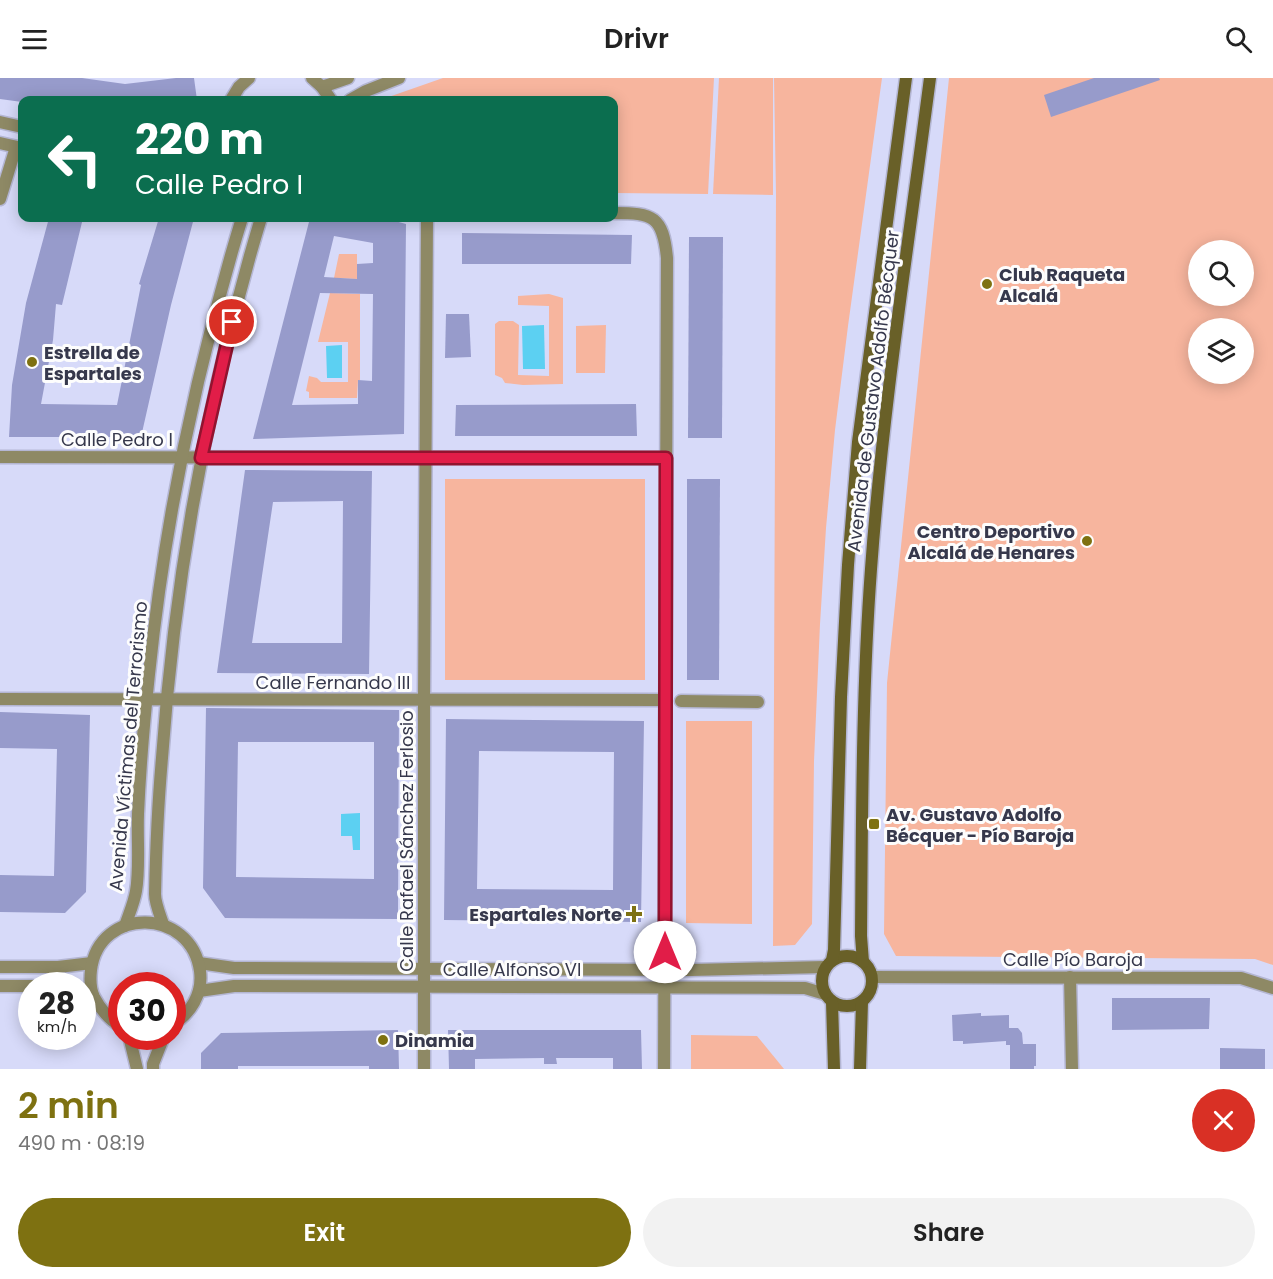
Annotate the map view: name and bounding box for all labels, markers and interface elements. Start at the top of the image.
text: Drivr [604,20,669,57]
icon: menu [18,23,51,56]
icon: search [1222,23,1255,56]
text: 220 m [135,110,264,169]
icon: left [36,120,114,198]
text: Calle Pedro I [135,166,303,203]
street label: Avenida de Gustavo Adolfo Bécquer [841,228,905,553]
map controls [1188,240,1254,384]
button: search [1188,240,1254,306]
place label: Club Raqueta Alcalá [999,262,1125,308]
marker: Club Raqueta Alcalá [980,277,994,291]
pin [206,296,257,347]
icon: arrive [215,305,248,338]
button: layers [1188,318,1254,384]
place label: Estrella de Espartales [44,340,142,386]
marker: Estrella de Espartales [25,355,39,369]
street label: Calle Pedro I [61,427,173,452]
place label: Centro Deportivo Alcalá de Henares [907,519,1075,565]
marker: Centro Deportivo Alcalá de Henares [1080,534,1094,548]
street label: Avenida Víctimas del Terrorismo [103,600,153,892]
street label: Calle Fernando III [256,670,410,695]
street label: Calle Rafael Sánchez Ferlosio [394,710,419,972]
place label: Av. Gustavo Adolfo Bécquer - Pío Baroja [886,802,1074,848]
marker: Av. Gustavo Adolfo Bécquer - Pío Baroja [867,817,881,831]
place label: Espartales Norte [469,902,622,927]
marker: Espartales Norte [627,907,641,921]
position arrow [633,920,697,984]
street label: Calle Pío Baroja [1003,947,1143,972]
street label: Calle Alfonso VI [443,957,581,982]
speed limit sign: 30 [108,972,186,1050]
text: 28 [39,982,75,1025]
text: km/h [37,1016,77,1037]
place label: Dinamia [395,1028,474,1053]
marker: Dinamia [376,1033,390,1047]
text: 2 min [18,1080,119,1131]
button: close [1192,1089,1255,1152]
text: 490 m · 08:19 [18,1129,145,1157]
button: Exit [18,1198,631,1267]
button: Share [643,1198,1255,1267]

